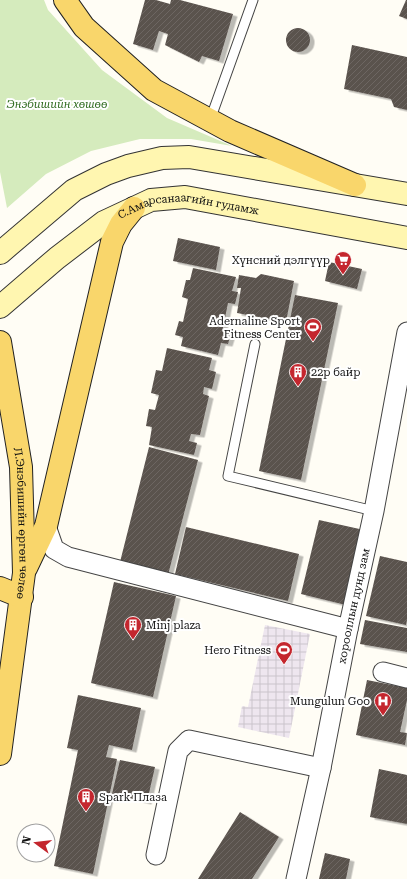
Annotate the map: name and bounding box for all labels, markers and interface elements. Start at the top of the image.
park label: Энэбишийн хөшөө [7,98,107,111]
street label: С.Амарсанаагийн гудамж [116,190,260,221]
supermarket icon: Хүнсний дэлгүүр [333,250,353,275]
place label: Хүнсний дэлгүүр [232,254,330,267]
place label: Adernaline Sport Fitness Center [209,315,300,341]
sports icon: Adernaline Sport Fitness Center [303,317,323,342]
building icon: 22р байр [288,362,308,387]
place label: 22р байр [311,366,360,379]
street label: Л.Энэбишийн өргөн чөлөө [11,446,31,600]
street label: хорооллын дунд зам [335,547,372,665]
building icon: Minj plaza [123,615,143,640]
place label: Minj plaza [146,619,201,632]
sports icon: Hero Fitness [274,640,294,665]
place label: Hero Fitness [204,644,271,657]
hospital icon: Mungulun Goo [373,691,393,716]
place label: Mungulun Goo [290,695,370,708]
building icon: Spark Плаза [76,787,96,812]
place label: Spark Плаза [99,791,167,804]
north arrow [16,823,56,863]
text: N [19,834,34,846]

